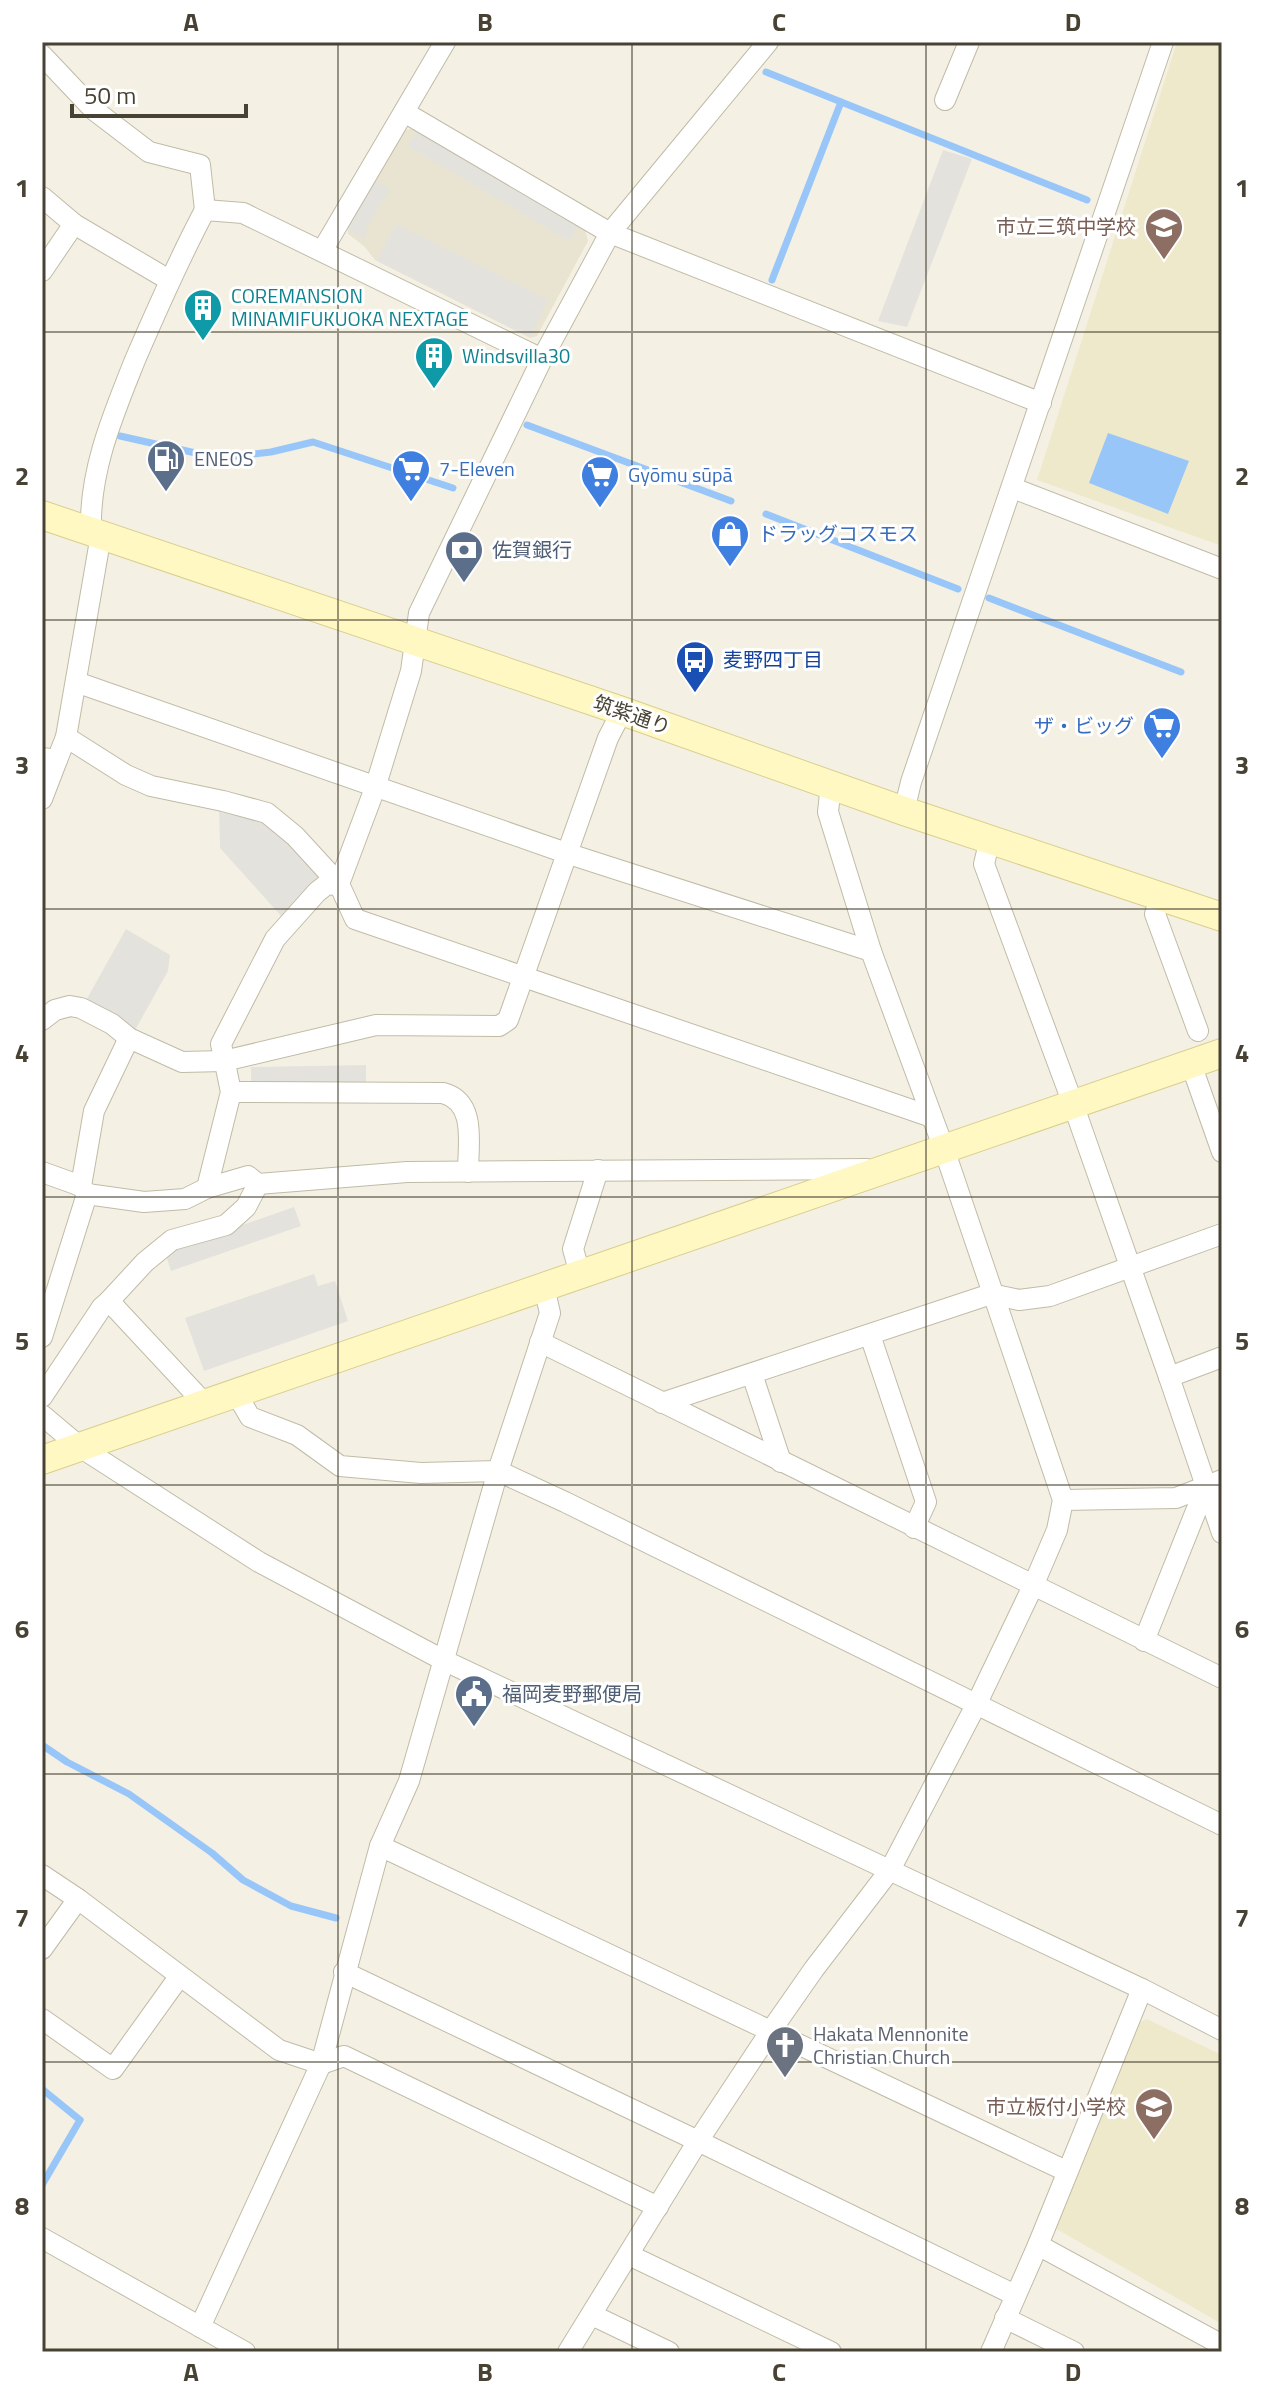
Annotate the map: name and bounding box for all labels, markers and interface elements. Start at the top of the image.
text: A [183,2,199,41]
text: B [477,2,493,41]
text: C [772,2,786,41]
text: D [1065,2,1081,41]
scale bar [72,68,246,118]
text: 50 m [84,77,136,113]
text: 1 [15,168,29,207]
text: 1 [1235,168,1249,207]
school or university icon: 市立三筑中学校 [1143,206,1185,261]
place label: 市立三筑中学校 [996,211,1136,242]
place label: COREMANSION MINAMIFUKUOKA NEXTAGE [231,280,469,334]
building icon: COREMANSION MINAMIFUKUOKA NEXTAGE [182,287,224,342]
building icon: Windsvilla30 [413,335,455,390]
place label: Windsvilla30 [462,340,570,371]
fuel station icon: ENEOS [145,438,187,493]
place label: ENEOS [194,443,254,474]
supermarket icon: 7-Eleven [390,448,432,503]
place label: 7-Eleven [439,453,515,484]
supermarket icon: Gyōmu sūpā [579,454,621,509]
text: 2 [15,456,29,495]
text: 2 [1235,456,1249,495]
place label: Gyōmu sūpā [628,459,732,490]
shop icon: ドラッグコスモス [709,513,751,568]
place label: ドラッグコスモス [758,518,918,549]
bank icon: 佐賀銀行 [443,529,485,584]
place label: 佐賀銀行 [492,534,572,565]
bus stop icon: 麦野四丁目 [674,639,716,694]
place label: 麦野四丁目 [723,644,823,675]
street label: 筑紫通り [589,687,675,742]
supermarket icon: ザ・ビッグ [1141,705,1183,760]
place label: ザ・ビッグ [1034,710,1134,741]
text: 3 [15,745,29,784]
text: 3 [1235,745,1249,784]
text: 4 [15,1033,29,1072]
text: 4 [1235,1033,1249,1072]
text: 5 [15,1321,29,1360]
text: 5 [1235,1321,1249,1360]
text: 6 [15,1609,29,1648]
text: 6 [1235,1609,1249,1648]
public building icon: 福岡麦野郵便局 [453,1673,495,1728]
place label: 福岡麦野郵便局 [502,1678,642,1709]
text: 7 [15,1898,29,1937]
text: 7 [1235,1898,1249,1937]
place label: Hakata Mennonite Christian Church [813,2018,969,2072]
church icon: Hakata Mennonite Christian Church [764,2024,806,2079]
school or university icon: 市立板付小学校 [1133,2086,1175,2141]
place label: 市立板付小学校 [986,2091,1126,2122]
text: 8 [15,2186,29,2225]
text: 8 [1235,2186,1249,2225]
text: A [183,2352,199,2391]
text: B [477,2352,493,2391]
text: C [772,2352,786,2391]
text: D [1065,2352,1081,2391]

